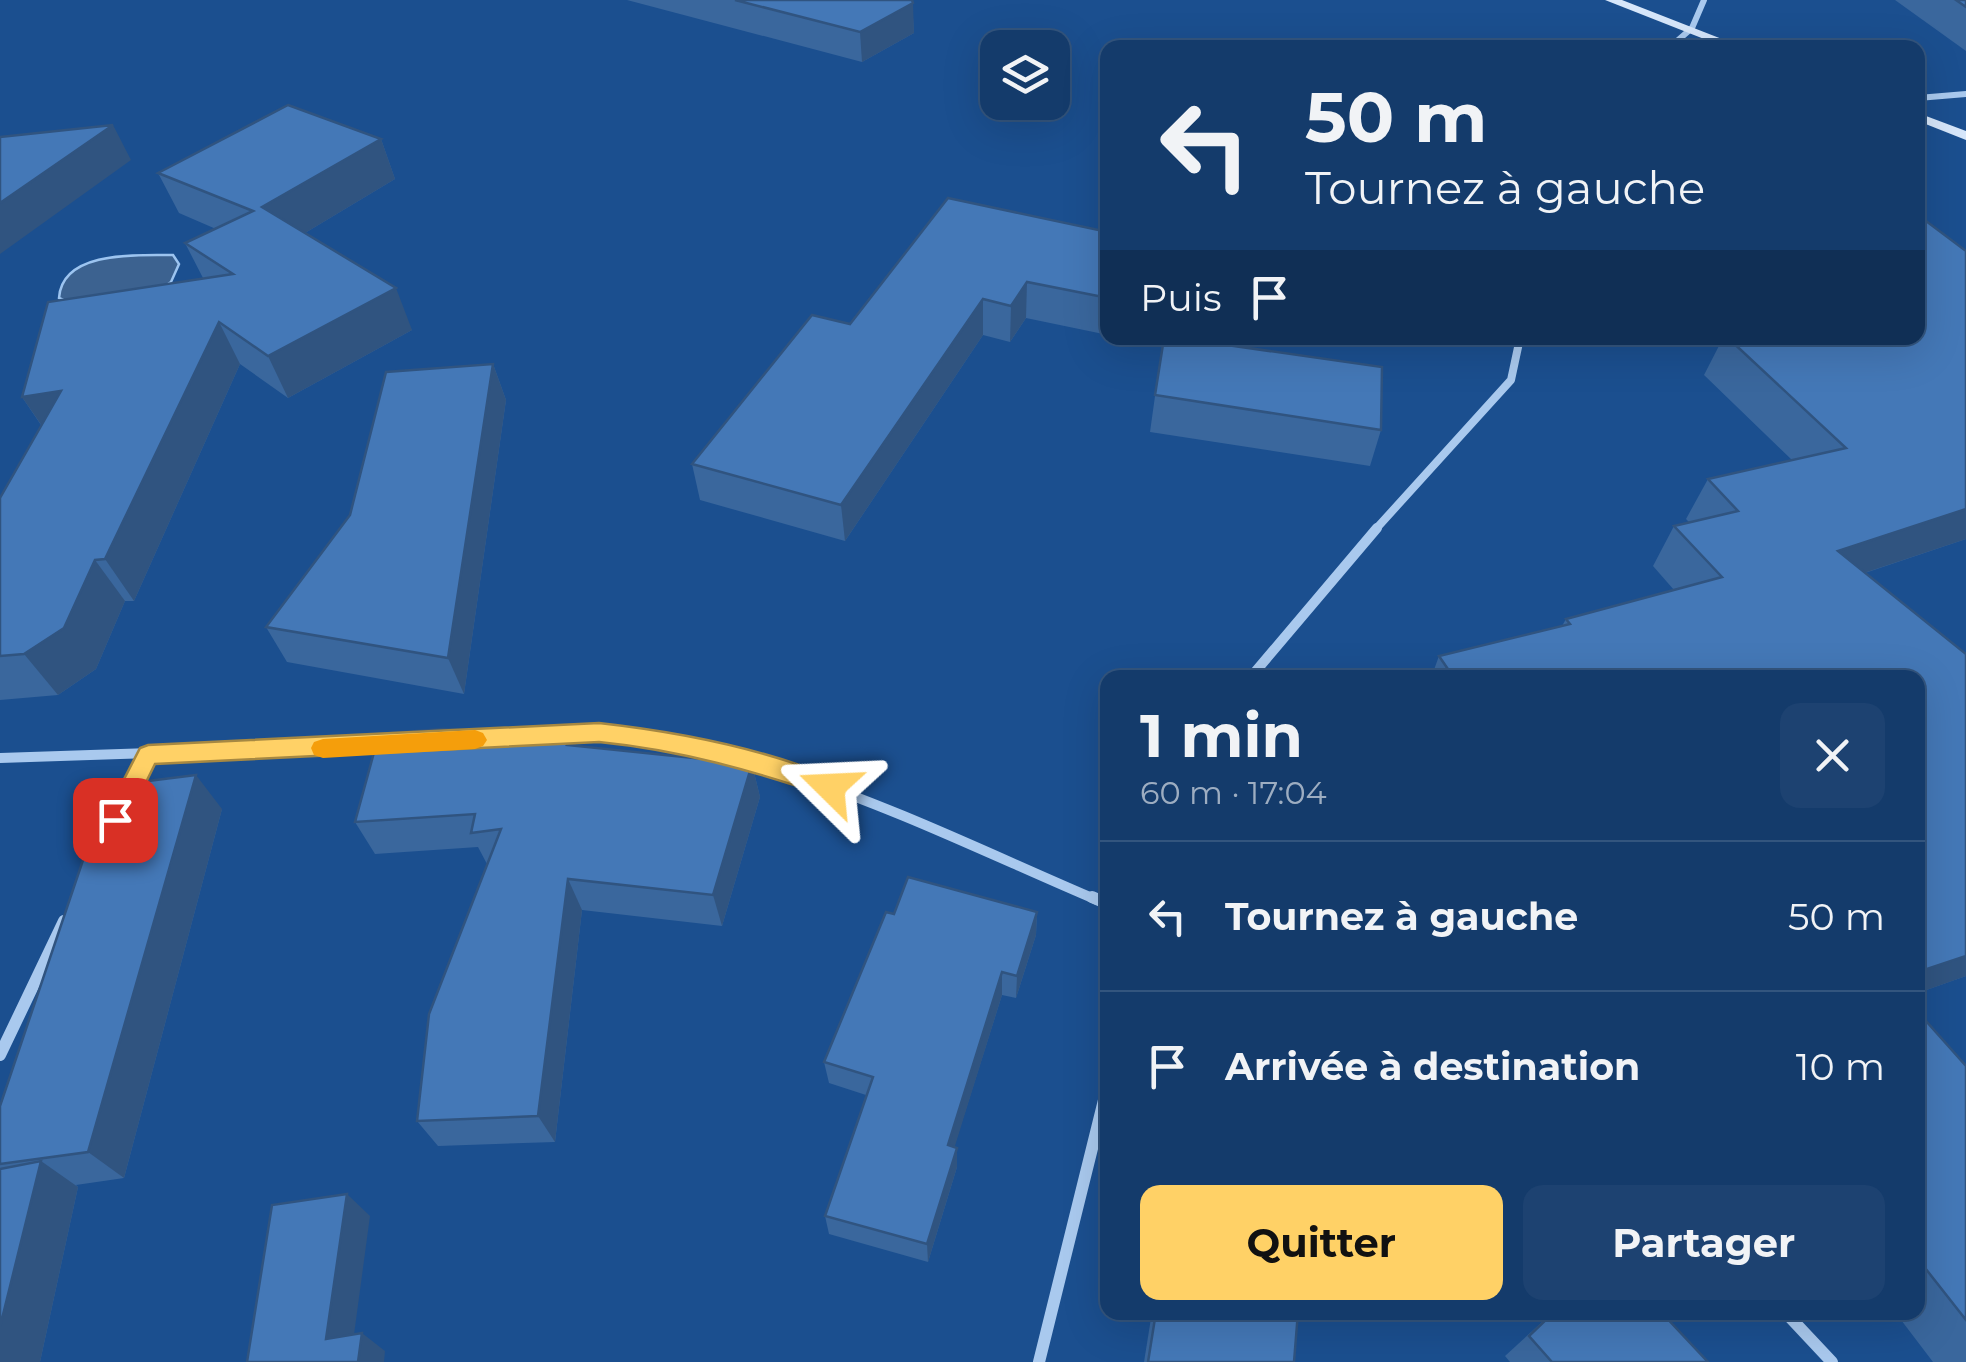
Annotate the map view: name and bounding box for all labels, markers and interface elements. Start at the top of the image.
map controls [980,30,1070,120]
button: layers [980,30,1070,120]
text: 50 m [1305,74,1487,160]
icon: left [1140,80,1270,210]
text: Tournez à gauche [1305,160,1705,215]
icon: arrive [1242,270,1297,325]
text: Puis [1140,274,1222,321]
text: 1 min [1140,699,1303,772]
button: close [1780,703,1885,808]
position arrow [778,735,882,839]
text: 60 m · 17:04 [1140,773,1327,812]
pin [73,778,158,863]
icon: arrive [88,793,143,848]
icon: left [1140,889,1195,944]
text: Tournez à gauche [1225,893,1578,940]
text: 50 m [1788,893,1885,940]
icon: arrive [1140,1039,1195,1094]
text: Arrivée à destination [1225,1043,1640,1090]
text: 10 m [1796,1043,1885,1090]
button: Quitter [1140,1185,1503,1300]
button: Partager [1523,1185,1885,1300]

